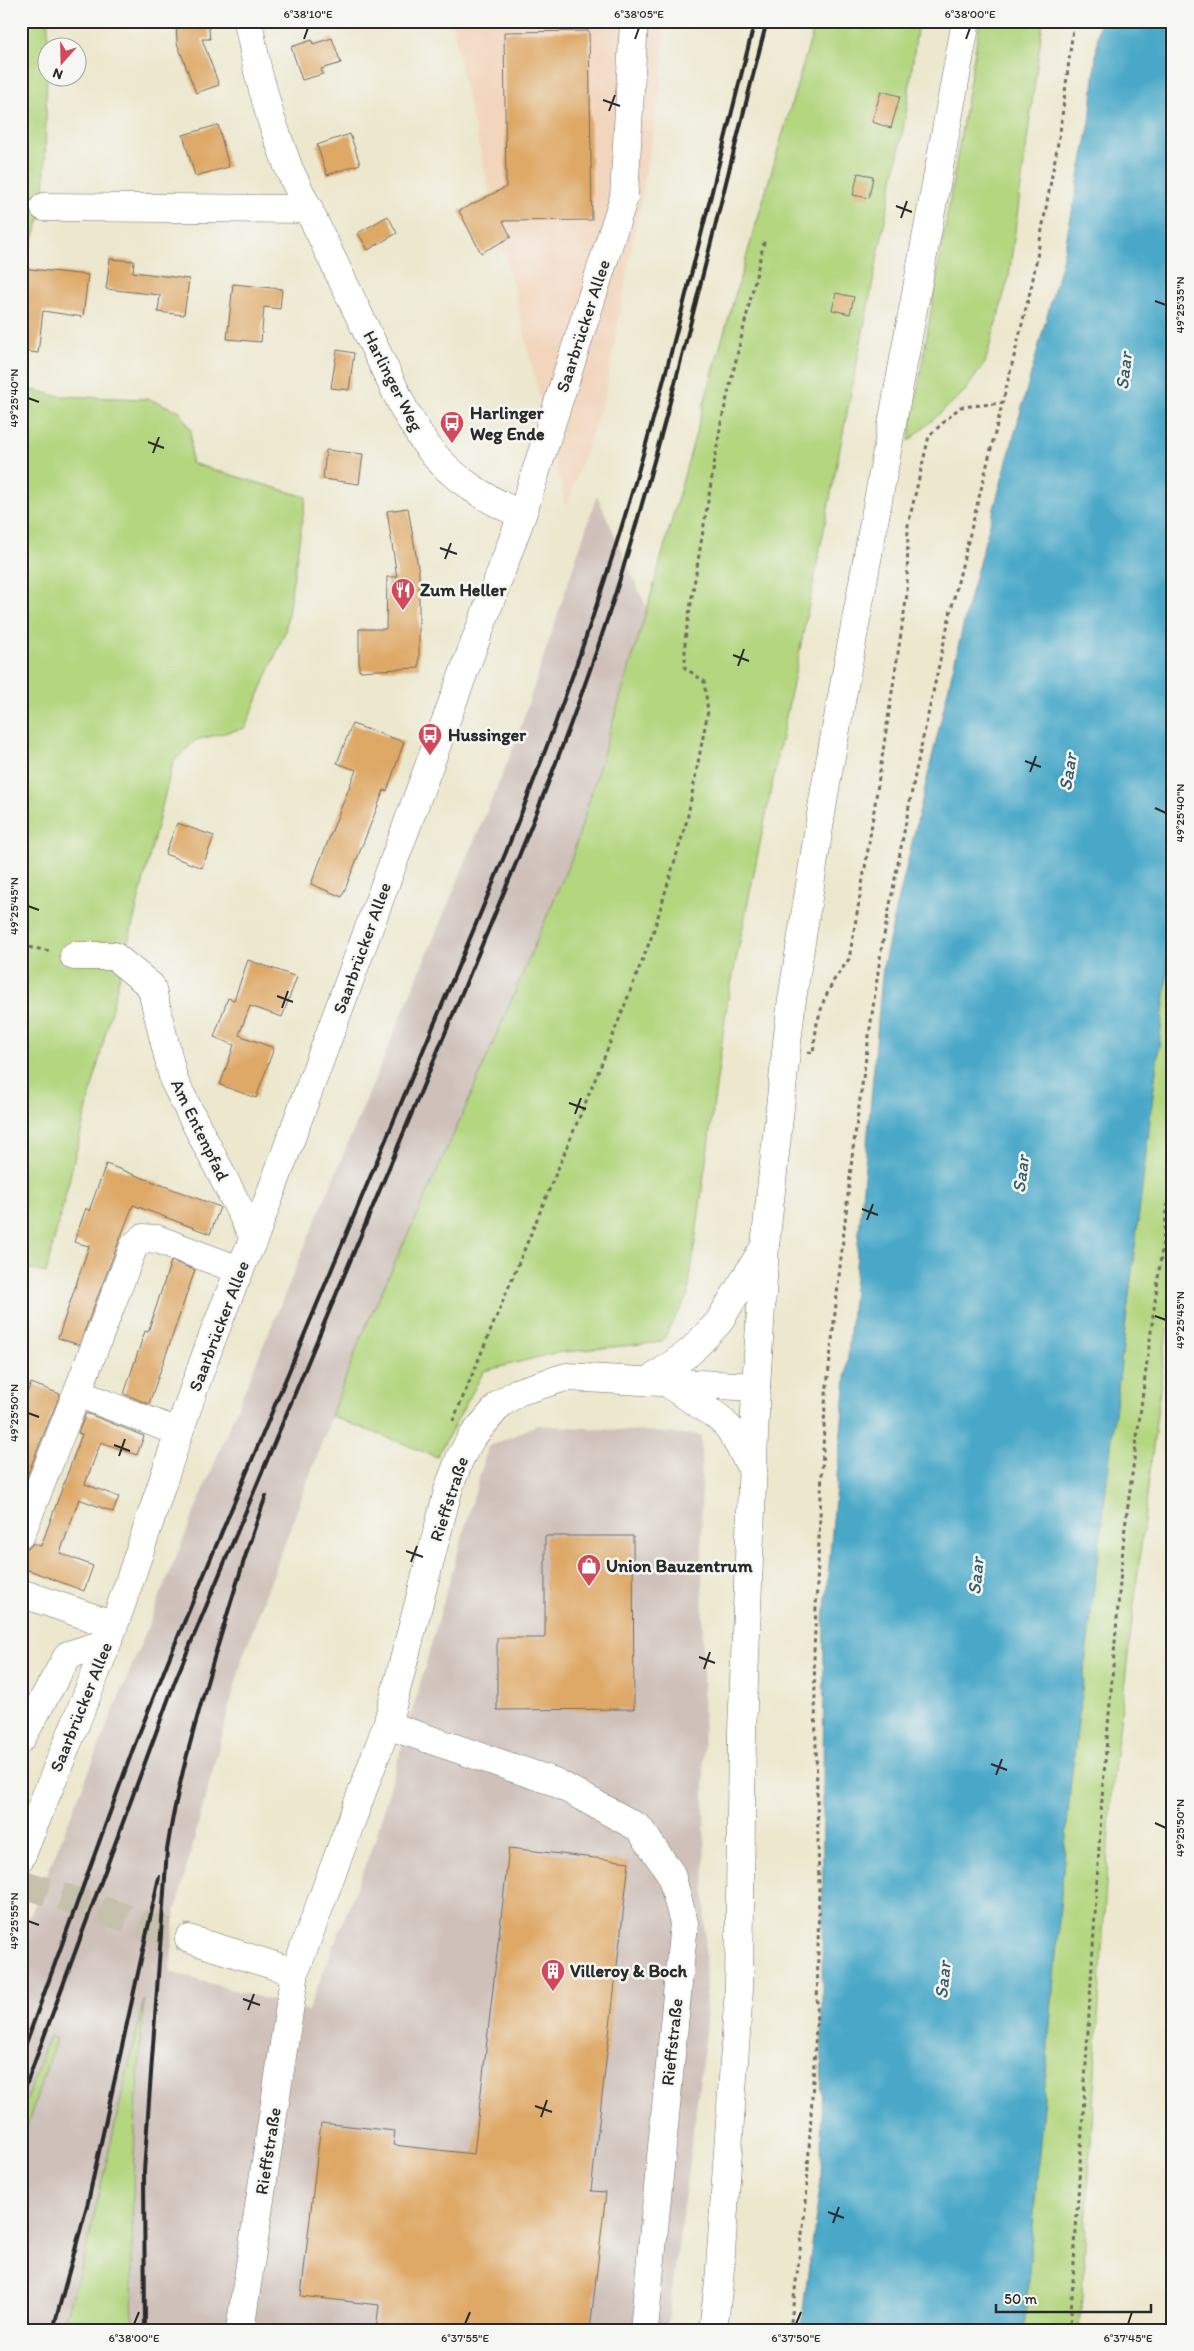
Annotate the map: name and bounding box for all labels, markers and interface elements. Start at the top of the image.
text: 6°38'10"E [283,7,333,21]
text: 6°38'05"E [614,7,664,21]
text: 6°38'00"E [944,7,996,21]
north arrow [38,38,88,88]
text: N [50,64,65,83]
street label: Saarbrücker Allee [551,257,615,395]
text: 49°25'35"N [1173,276,1187,334]
street label: Harlinger Weg [358,327,428,436]
water label: Saar [1110,349,1137,391]
text: 49°25'40"N [7,369,21,427]
place label: Harlinger Weg Ende [470,402,545,445]
bus stop icon: Harlinger Weg Ende [439,410,465,444]
restaurant icon: Zum Heller [390,577,416,611]
place label: Zum Heller [420,579,507,601]
bus stop icon: Hussinger [417,722,443,756]
place label: Hussinger [448,724,527,746]
water label: Saar [1053,749,1082,792]
text: 49°25'40"N [1173,784,1187,842]
text: 49°25'45"N [7,877,21,935]
street label: Saarbrücker Allee [328,879,396,1017]
street label: Am Entenpfad [166,1076,234,1184]
water label: Saar [1007,1152,1034,1194]
street label: Saarbrücker Allee [184,1258,254,1394]
text: 49°25'45"N [1173,1291,1187,1349]
text: 49°25'50"N [7,1384,21,1442]
street label: Rieffstraße [425,1454,473,1544]
shop icon: Union Bauzentrum [576,1553,602,1587]
water label: Saar [962,1554,989,1596]
place label: Union Bauzentrum [606,1555,753,1577]
street label: Saarbrücker Allee [45,1639,117,1775]
text: 49°25'50"N [1173,1799,1187,1857]
text: 49°25'55"N [7,1893,21,1949]
building icon: Villeroy & Boch [540,1958,566,1992]
water label: Saar [929,1958,956,2000]
place label: Villeroy & Boch [570,1960,687,1982]
street label: Rieffstraße [656,1997,688,2087]
street label: Rieffstraße [250,2106,286,2196]
scale bar [996,2281,1152,2313]
text: 50 m [1004,2290,1037,2308]
text: 6°38'00"E [108,2331,160,2345]
text: 6°37'55"E [441,2331,489,2345]
text: 6°37'50"E [771,2331,821,2345]
text: 6°37'45"E [1103,2331,1153,2345]

